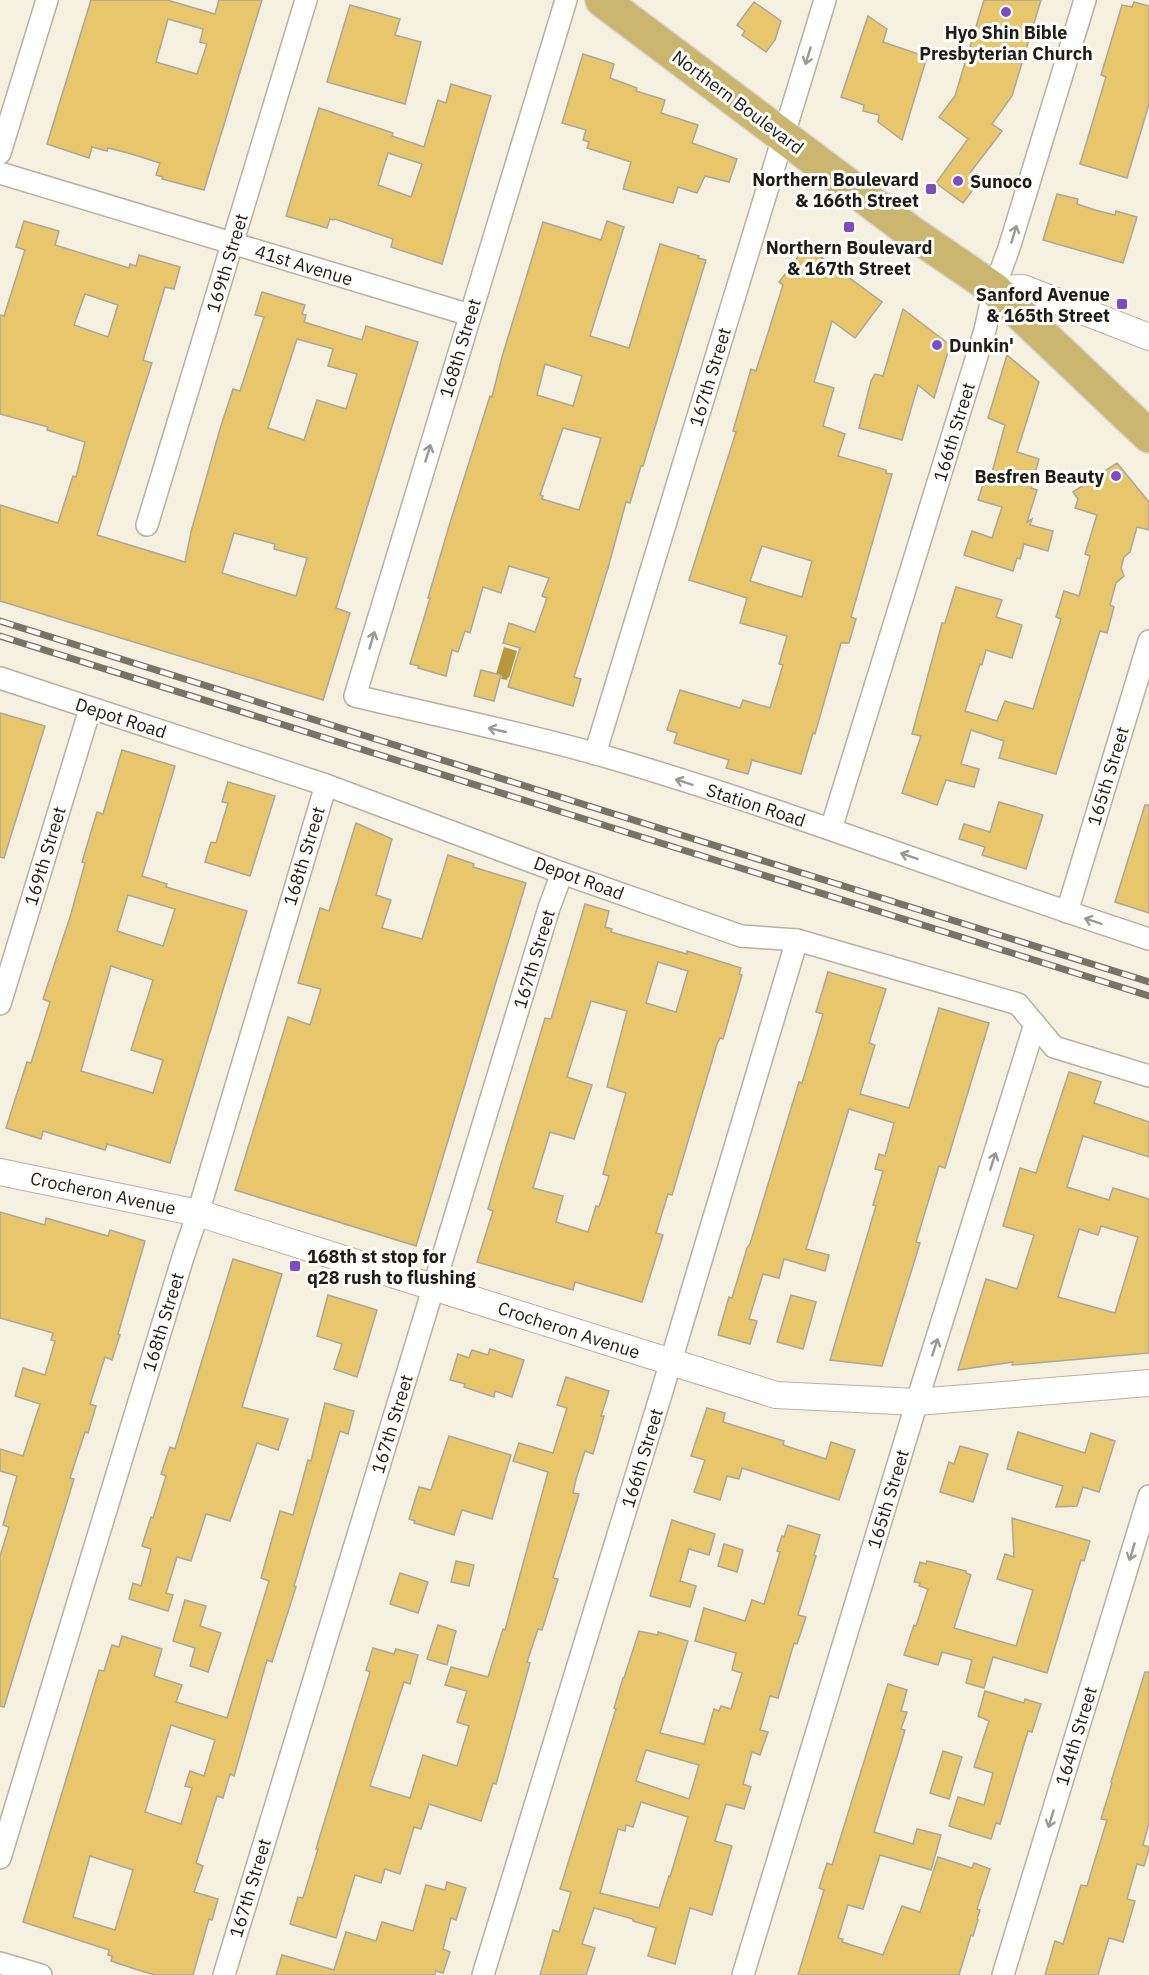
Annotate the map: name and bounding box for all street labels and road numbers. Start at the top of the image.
street label: Northern Boulevard [668,45,808,159]
street label: 169th Street [201,211,253,315]
street label: 41st Avenue [252,239,356,291]
street label: 168th Street [434,296,486,400]
street label: 167th Street [684,325,736,429]
street label: 166th Street [928,380,980,484]
street label: Depot Road [73,692,169,744]
street label: 165th Street [1082,724,1134,828]
street label: Station Road [703,778,809,832]
street label: 169th Street [19,804,71,908]
street label: 168th Street [278,804,330,908]
street label: Depot Road [531,851,627,905]
street label: 167th Street [508,907,560,1011]
street label: Crocheron Avenue [28,1166,178,1220]
street label: 168th Street [137,1270,189,1374]
street label: Crocheron Avenue [495,1296,643,1364]
street label: 167th Street [366,1372,418,1476]
street label: 166th Street [616,1406,668,1510]
street label: 165th Street [862,1447,914,1551]
street label: 164th Street [1050,1684,1102,1788]
street label: 167th Street [224,1836,276,1940]

